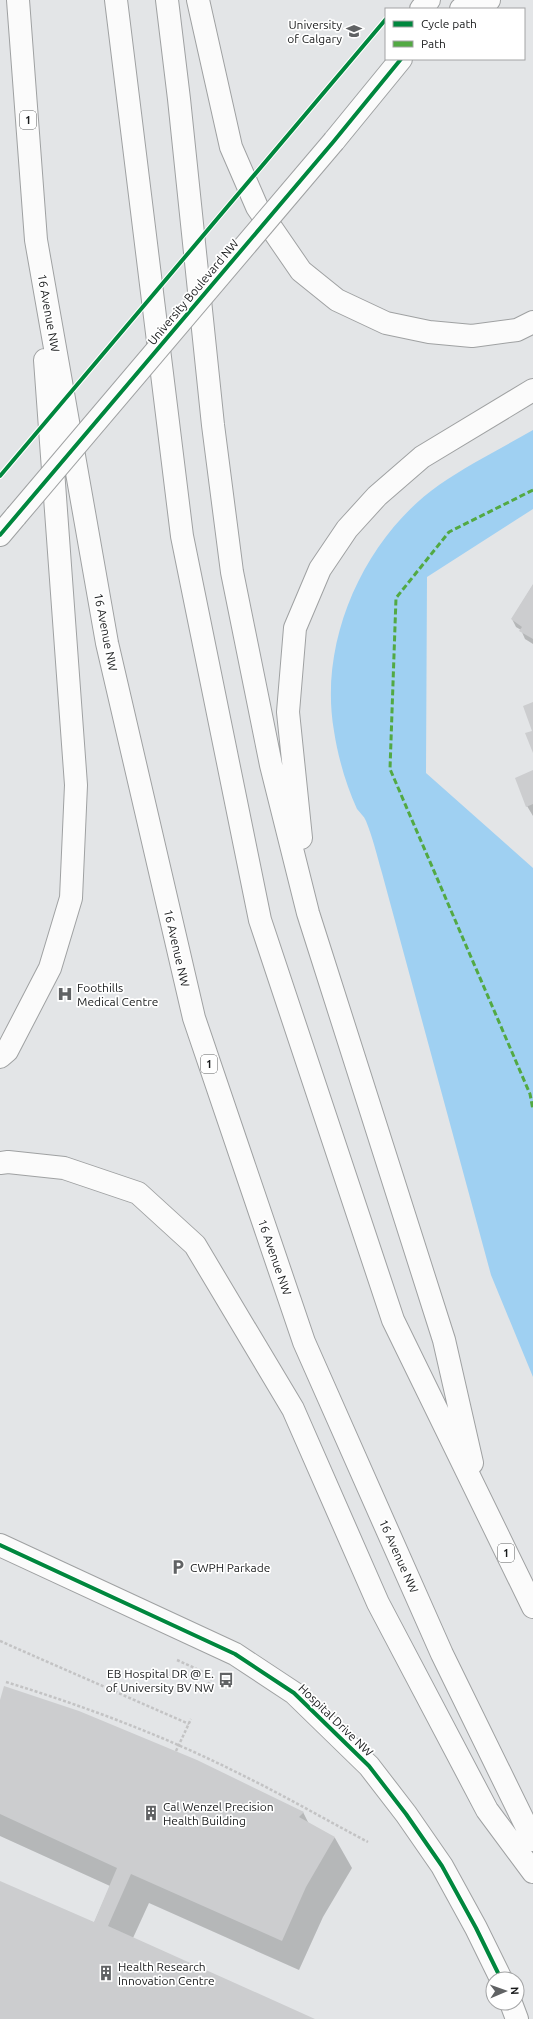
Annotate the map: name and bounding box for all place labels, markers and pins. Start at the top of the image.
place label: University of Calgary [287,18,342,45]
school or university icon: University of Calgary [345,22,363,40]
place label: Foothills Medical Centre [77,981,158,1008]
hospital icon: Foothills Medical Centre [56,985,74,1003]
parking icon: CWPH Parkade [169,1558,187,1576]
place label: CWPH Parkade [190,1561,270,1574]
place label: EB Hospital DR @ E. of University BV NW [106,1667,214,1694]
bus stop icon: EB Hospital DR @ E. of University BV NW [217,1671,235,1689]
place label: Cal Wenzel Precision Health Building [163,1800,274,1827]
building icon: Cal Wenzel Precision Health Building [142,1804,160,1822]
place label: Health Research Innovation Centre [118,1960,215,1987]
building icon: Health Research Innovation Centre [97,1964,115,1982]

